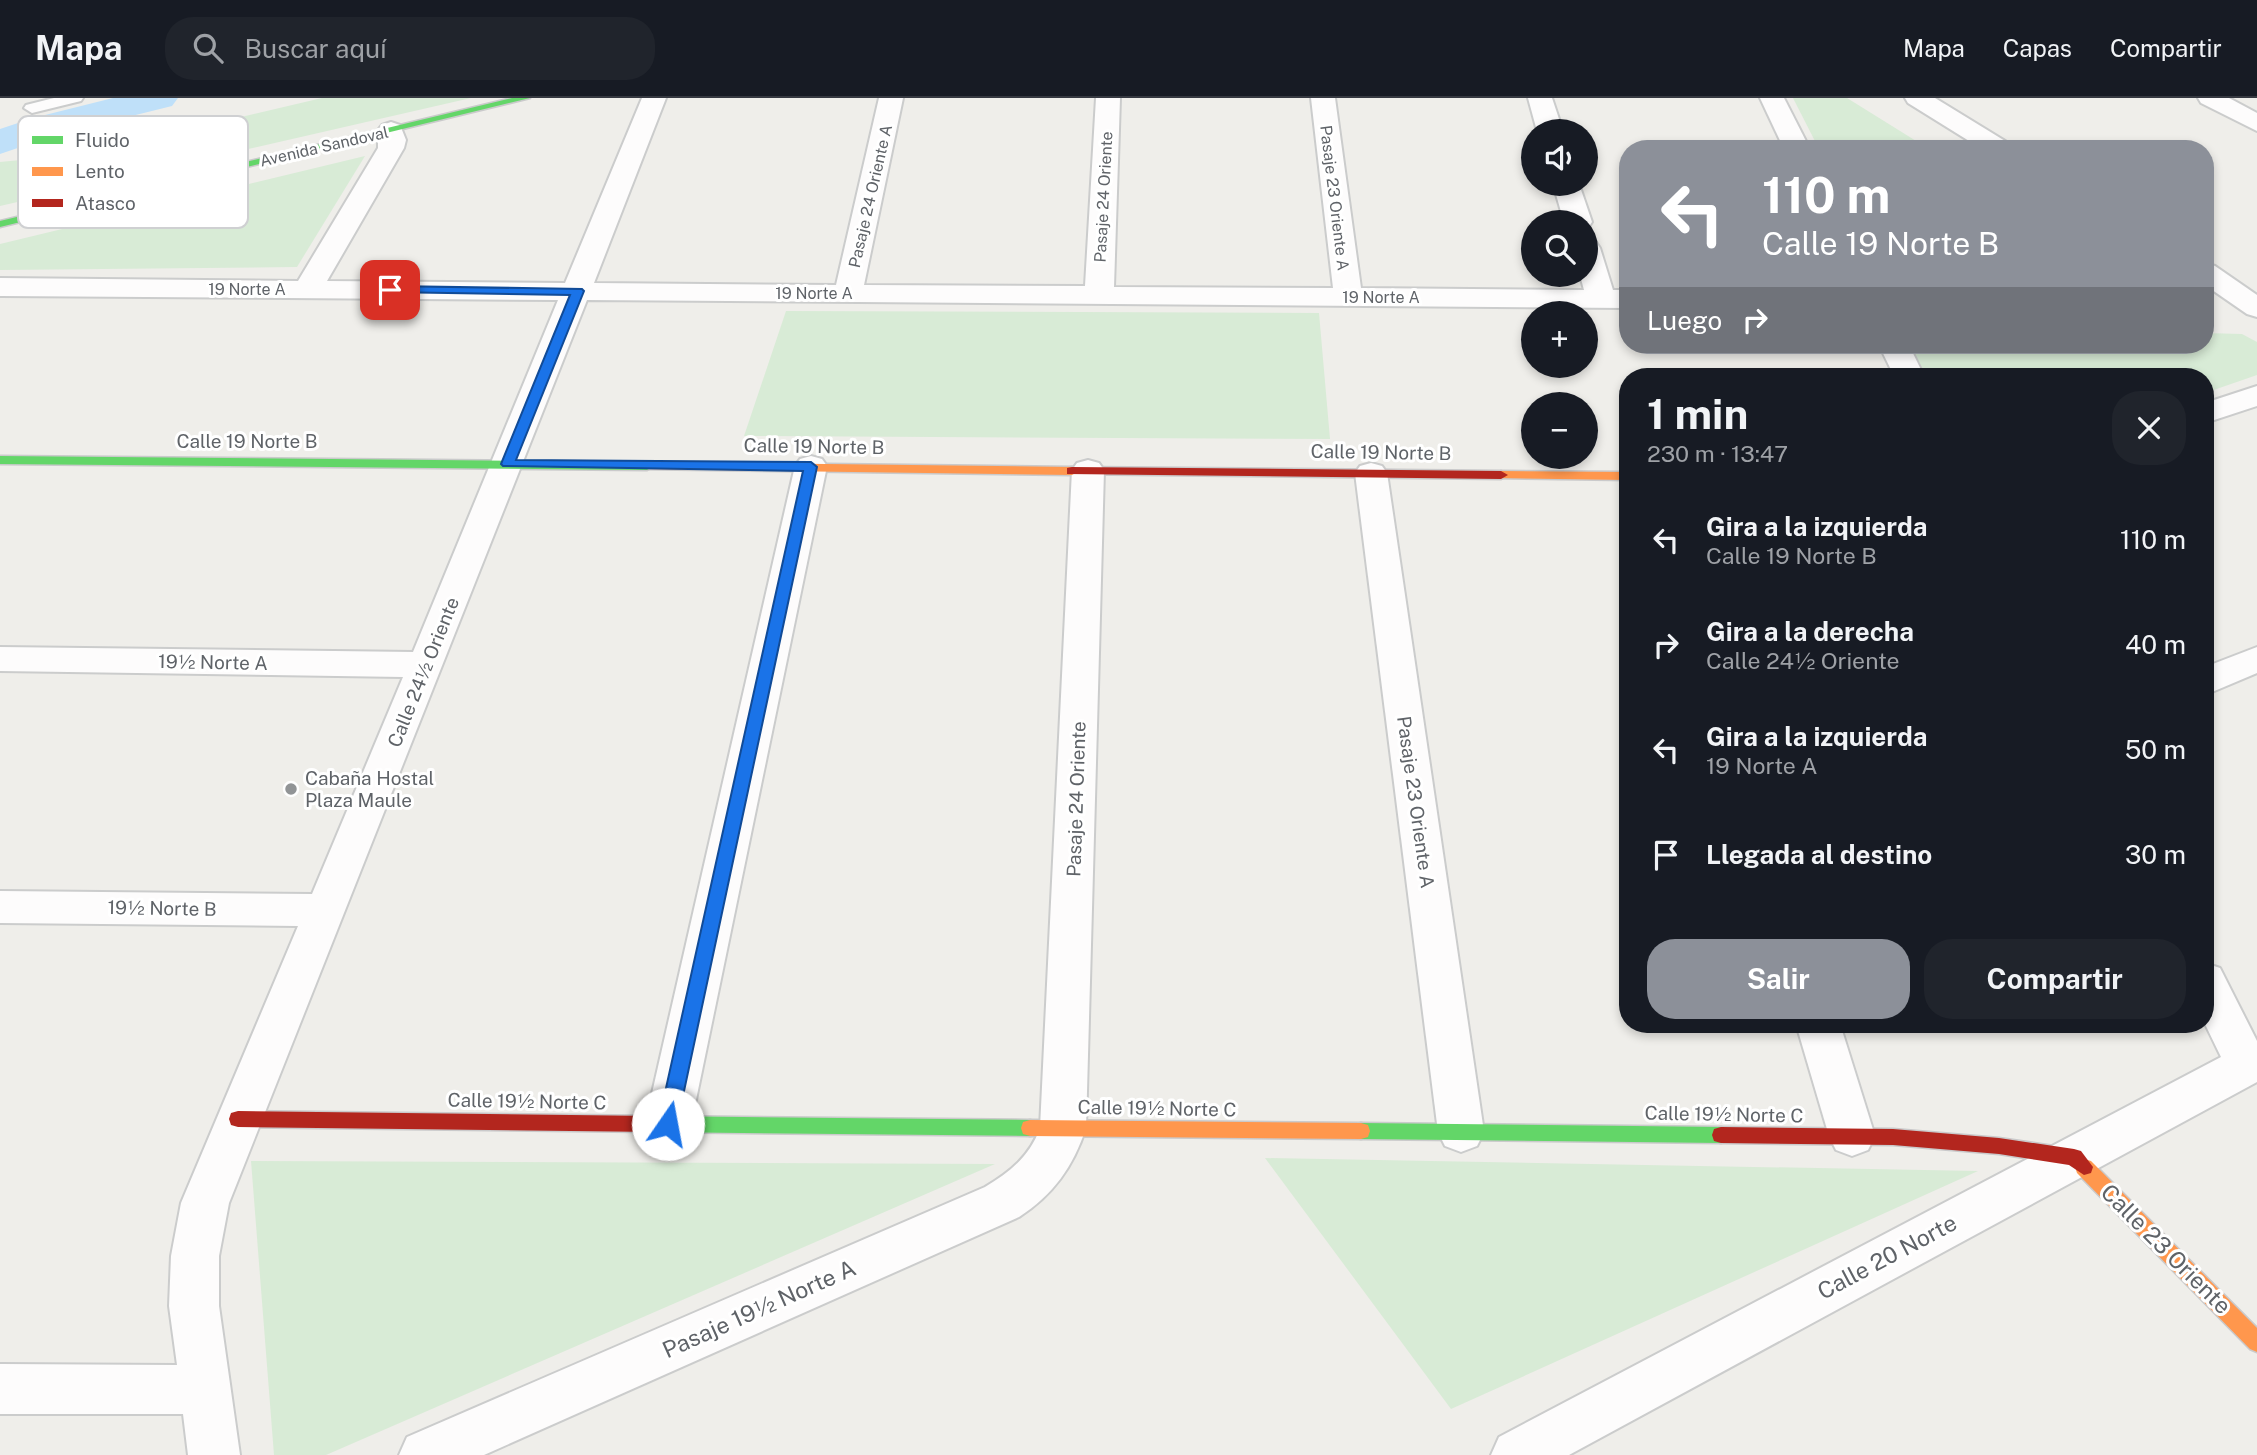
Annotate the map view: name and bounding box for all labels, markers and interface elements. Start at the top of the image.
search box [165,17,655,80]
text: Mapa [35,29,123,67]
icon: search [189,29,227,67]
text: Buscar aquí [245,33,386,64]
text: Mapa [1903,34,1965,62]
text: Capas [2003,34,2072,62]
text: Compartir [2110,34,2222,62]
legend [18,116,248,228]
map controls [1521,119,1598,469]
button: sound [1521,119,1598,196]
street label: Avenida Sandoval [258,122,391,171]
street label: Pasaje 24 Oriente A [845,123,896,270]
street label: Pasaje 23 Oriente A [1316,124,1353,272]
text: Fluido [75,129,130,151]
street label: Pasaje 24 Oriente [1091,131,1116,263]
text: Lento [75,160,125,182]
text: 110 m [1762,166,1890,224]
icon: left [1647,168,1738,259]
text: Atasco [75,192,136,214]
button: search [1521,210,1598,287]
text: Calle 19 Norte B [1762,225,1999,262]
pin [360,260,420,320]
icon: arrive [371,271,409,309]
street label: 19 Norte A [208,280,286,299]
street label: 19 Norte A [775,284,853,303]
street label: 19 Norte A [1342,288,1420,307]
button: + [1521,301,1598,378]
icon: right [1736,301,1774,339]
text: Luego [1647,305,1722,336]
text: 1 min [1647,389,1748,438]
button: close [2112,391,2186,465]
button: − [1521,392,1598,469]
street label: Calle 19 Norte B [177,430,317,452]
street label: Calle 19 Norte B [743,434,885,458]
street label: Calle 19 Norte B [1310,440,1452,464]
text: 230 m · 13:47 [1647,440,1788,467]
text: Gira a la izquierda [1706,511,1928,542]
icon: left [1647,521,1685,559]
text: 110 m [2120,524,2186,555]
text: Calle 19 Norte B [1706,542,1877,569]
street label: Calle 24½ Oriente [383,594,463,750]
text: Gira a la derecha [1706,616,1914,647]
icon: right [1647,626,1685,664]
text: 40 m [2125,629,2186,660]
text: Calle 24½ Oriente [1706,647,1900,674]
street label: 19½ Norte A [158,650,268,674]
street label: Pasaje 23 Oriente A [1393,714,1439,890]
street label: Pasaje 24 Oriente [1062,721,1090,877]
text: Gira a la izquierda [1706,721,1928,752]
icon: left [1647,731,1685,769]
text: 50 m [2125,734,2186,765]
text: 19 Norte A [1706,752,1818,779]
place label: Cabaña Hostal Plaza Maule [305,767,434,811]
marker: Cabaña Hostal Plaza Maule [283,781,299,797]
icon: arrive [1647,836,1685,874]
text: Llegada al destino [1706,839,1932,870]
text: 30 m [2125,839,2186,870]
street label: 19½ Norte B [107,896,217,920]
button: Salir [1647,939,1910,1019]
button: Compartir [1924,939,2186,1019]
position arrow [631,1087,705,1161]
street label: Calle 19½ Norte C [447,1089,607,1113]
street label: Calle 19½ Norte C [1077,1096,1237,1120]
street label: Calle 19½ Norte C [1644,1102,1804,1126]
street label: Calle 23 Oriente [2096,1178,2237,1319]
street label: Calle 20 Norte [1813,1209,1961,1305]
street label: Pasaje 19½ Norte A [658,1254,860,1363]

